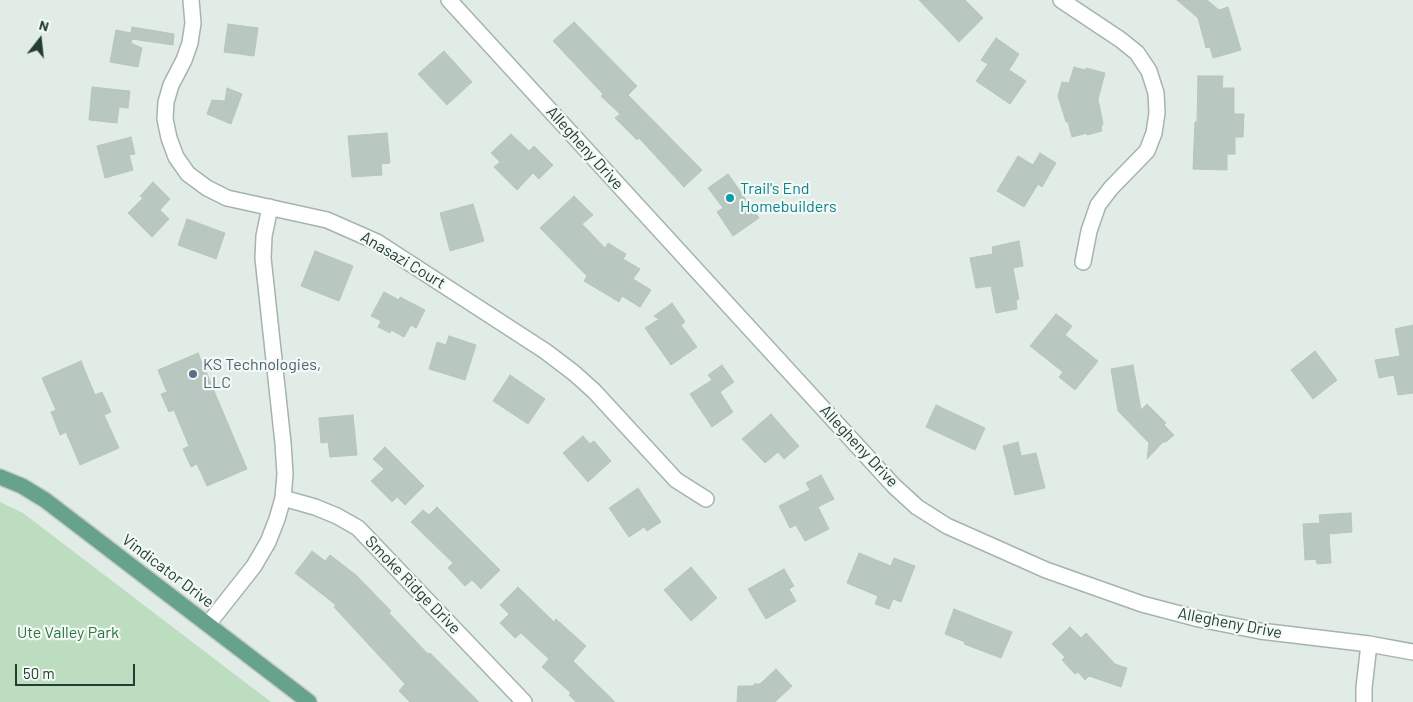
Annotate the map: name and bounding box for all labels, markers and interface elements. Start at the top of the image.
north arrow [15,15,65,65]
text: N [37,16,51,35]
street label: Allegheny Drive [542,102,628,194]
place label: Trail's End Homebuilders [740,179,837,217]
marker: Trail's End Homebuilders [724,192,736,204]
street label: Anasazi Court [357,227,449,293]
place label: KS Technologies, LLC [203,355,321,393]
marker: KS Technologies, LLC [187,368,199,380]
street label: Allegheny Drive [816,401,902,491]
street label: Vindicator Drive [118,530,218,612]
street label: Smoke Ridge Drive [361,532,465,638]
street label: Allegheny Drive [1176,603,1284,643]
park label: Ute Valley Park [17,623,119,643]
scale bar [18,654,138,686]
text: 50 m [23,664,55,682]

